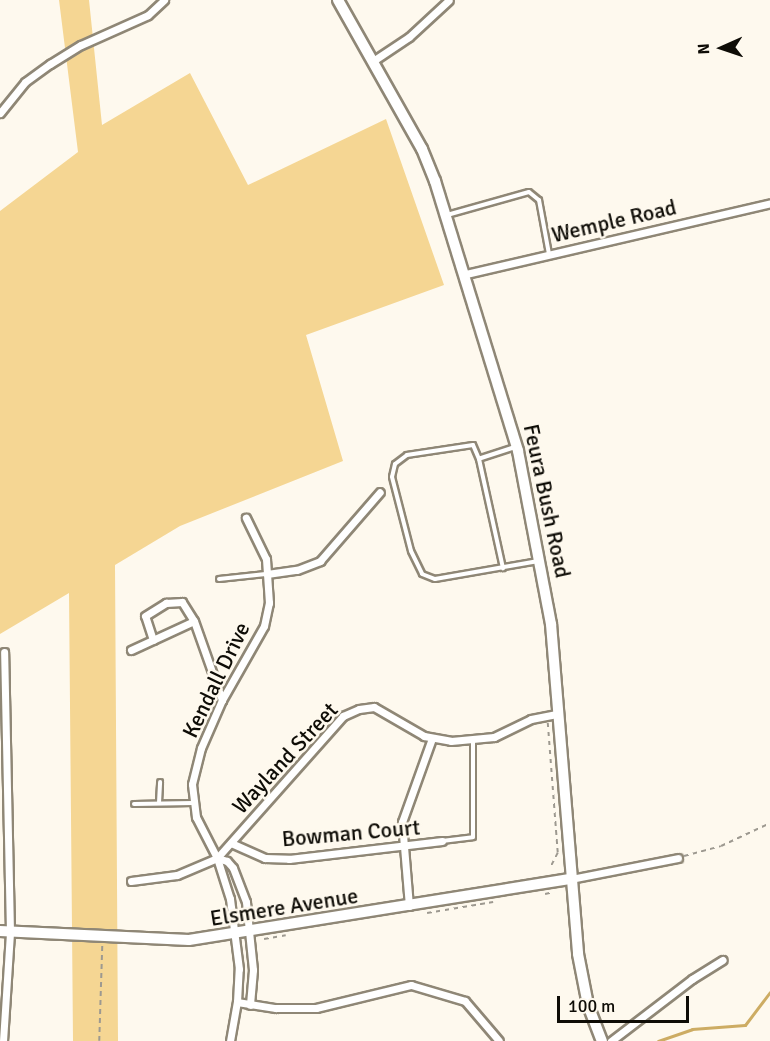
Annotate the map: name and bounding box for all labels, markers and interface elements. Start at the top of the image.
north arrow [692,18,752,78]
text: N [694,43,714,55]
street label: Wemple Road [549,194,679,248]
street label: Feura Bush Road [518,422,576,580]
street label: Kendall Drive [177,618,255,742]
street label: Wayland Street [227,697,343,819]
street label: Bowman Court [281,814,421,852]
street label: Elsmere Avenue [208,882,360,932]
scale bar [560,984,692,1022]
text: 100 m [568,995,615,1017]

